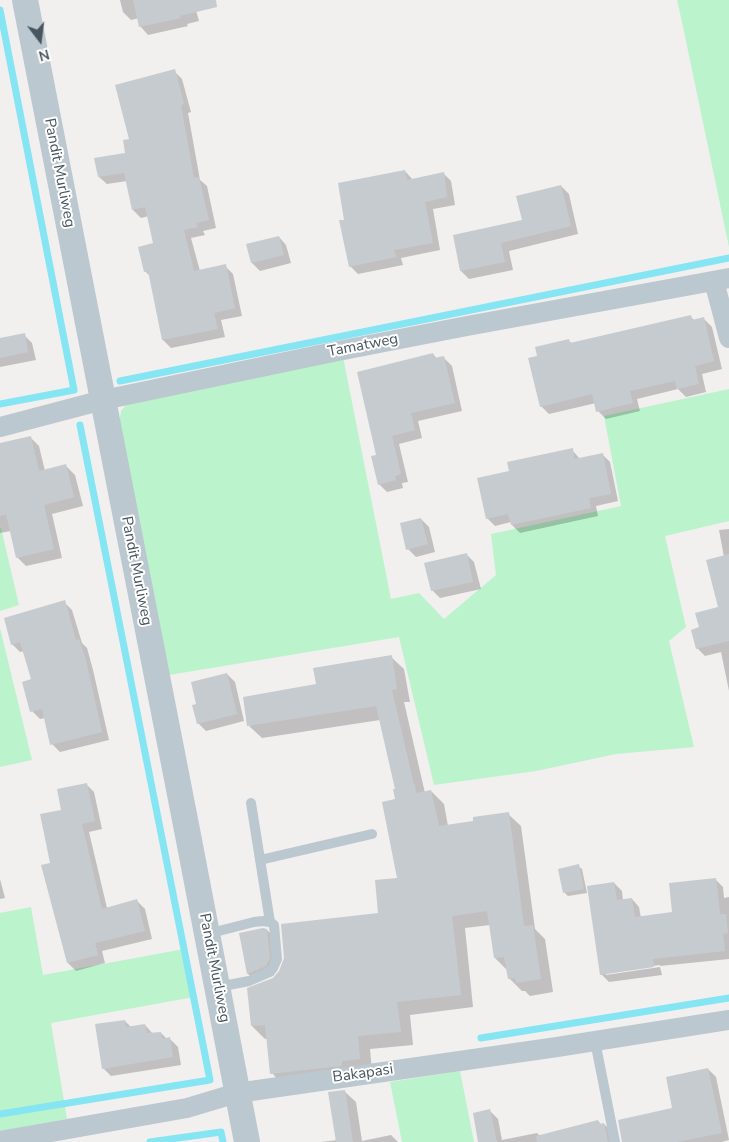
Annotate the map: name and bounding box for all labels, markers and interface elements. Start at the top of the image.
north arrow [15,15,65,65]
text: N [36,44,52,66]
street label: Pandit Murliweg [40,117,78,229]
street label: Tamatweg [326,330,400,362]
street label: Pandit Murliweg [117,515,155,627]
street label: Pandit Murliweg [195,912,233,1024]
street label: Bakapasi [332,1061,394,1087]

